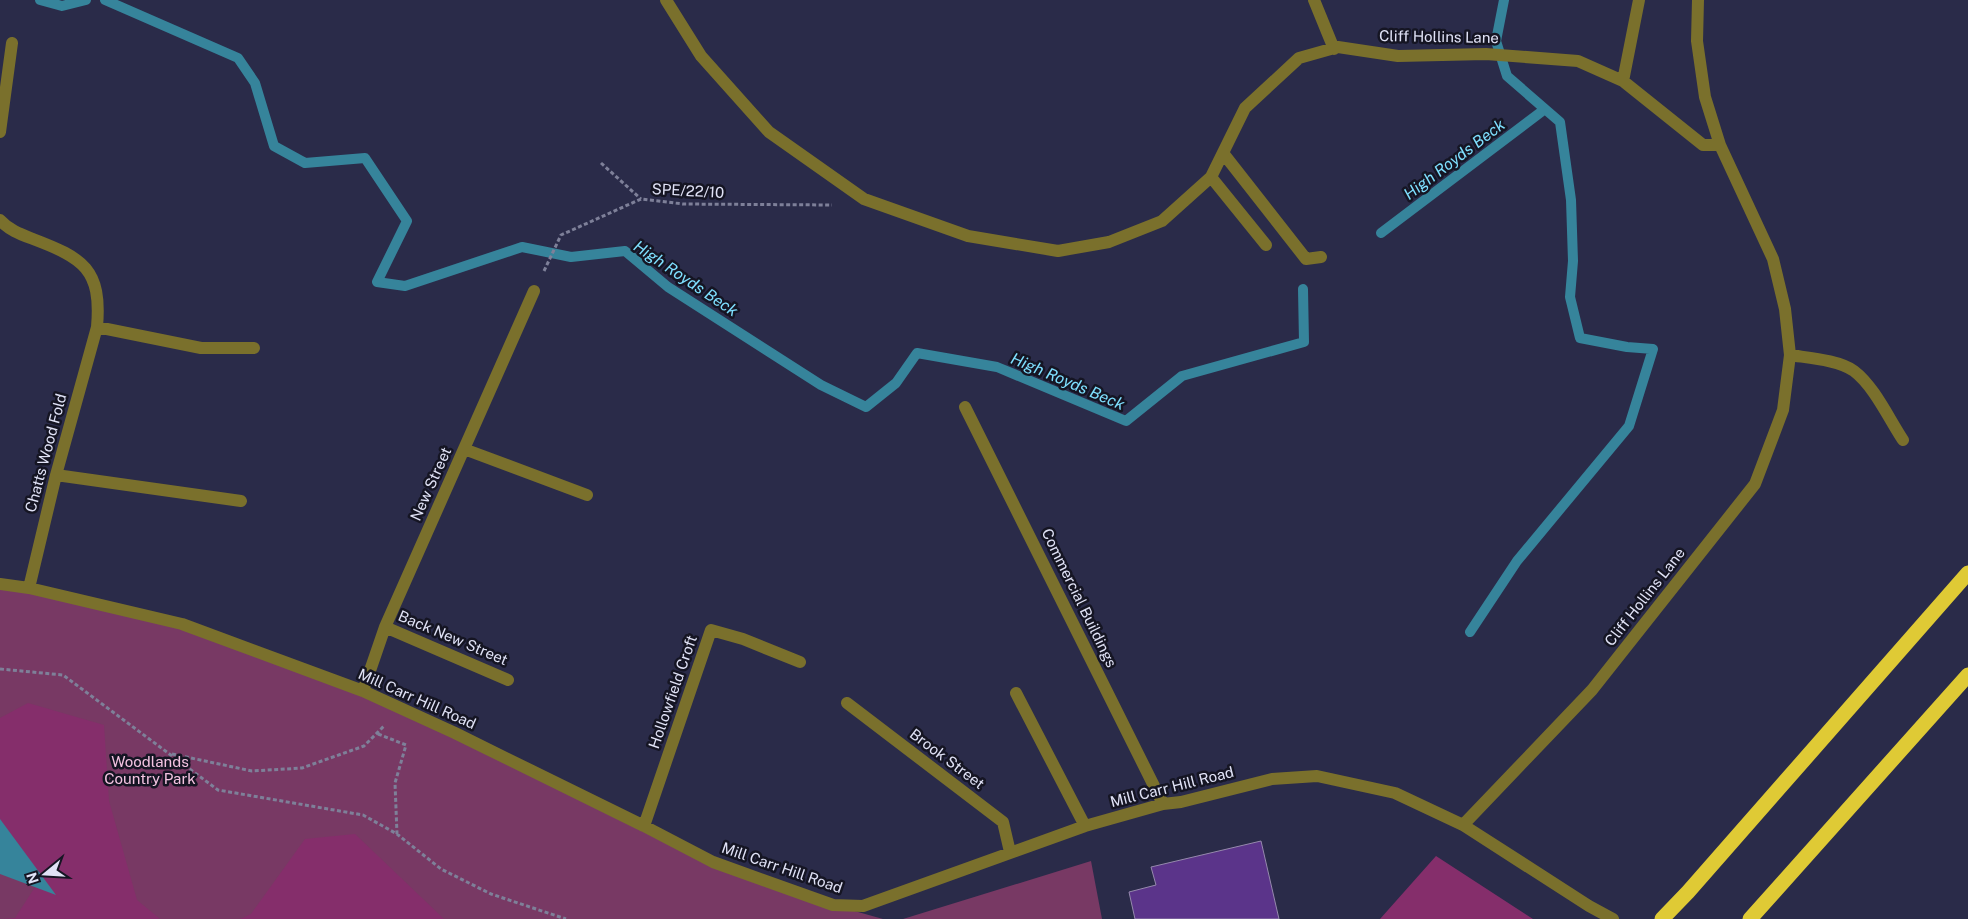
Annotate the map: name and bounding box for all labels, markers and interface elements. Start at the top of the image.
street label: Cliff Hollins Lane [1379,27,1499,46]
water label: High Royds Beck [1400,115,1509,204]
street label: SPE/22/10 [651,180,725,201]
water label: High Royds Beck [630,236,742,321]
water label: High Royds Beck [1008,349,1128,414]
street label: Chatts Wood Fold [22,392,70,514]
street label: New Street [407,444,454,523]
street label: Commercial Buildings [1038,526,1120,670]
street label: Cliff Hollins Lane [1601,544,1688,649]
street label: Back New Street [396,607,511,668]
street label: Hollowfield Croft [645,633,700,751]
street label: Mill Carr Hill Road [356,665,479,732]
street label: Brook Street [907,725,988,792]
park label: Woodlands Country Park [104,753,196,787]
street label: Mill Carr Hill Road [1108,763,1235,810]
street label: Mill Carr Hill Road [719,839,845,896]
north arrow [20,849,70,899]
text: N [23,870,42,886]

